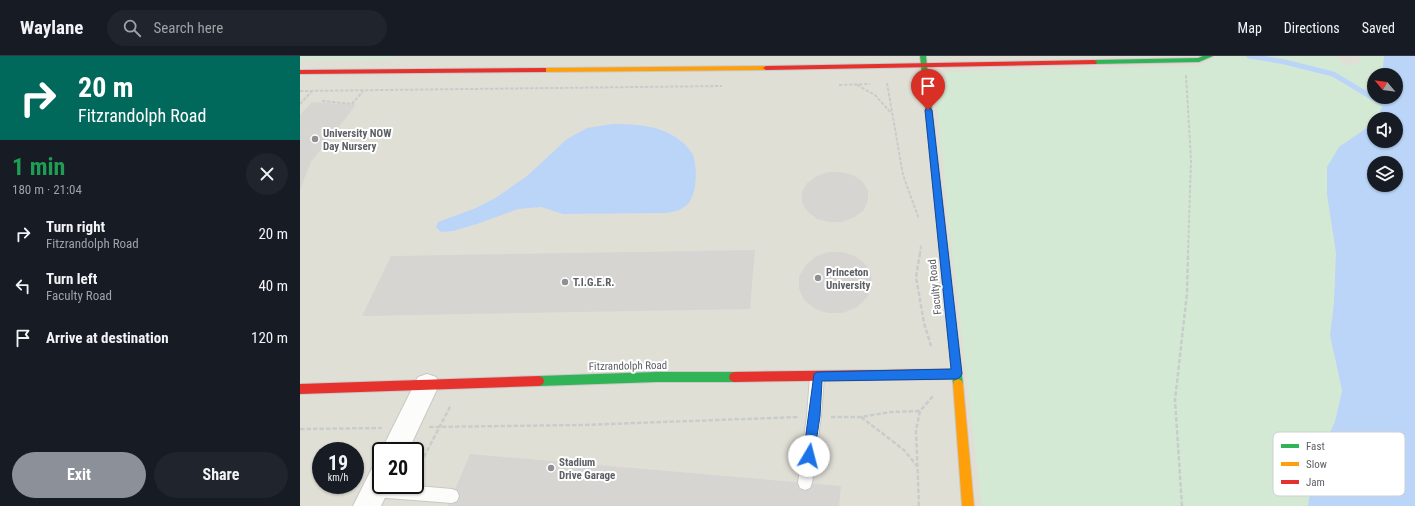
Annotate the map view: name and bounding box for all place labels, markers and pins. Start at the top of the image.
pin [911,69,945,110]
place label: University NOW Day Nursery [323,127,392,153]
marker: University NOW Day Nursery [310,134,320,144]
place label: Princeton University [826,266,870,292]
marker: Princeton University [813,273,823,283]
place label: T.I.G.E.R. [573,276,614,289]
marker: T.I.G.E.R. [560,277,570,287]
place label: Stadium Drive Garage [559,456,615,482]
marker: Stadium Drive Garage [546,463,556,473]

